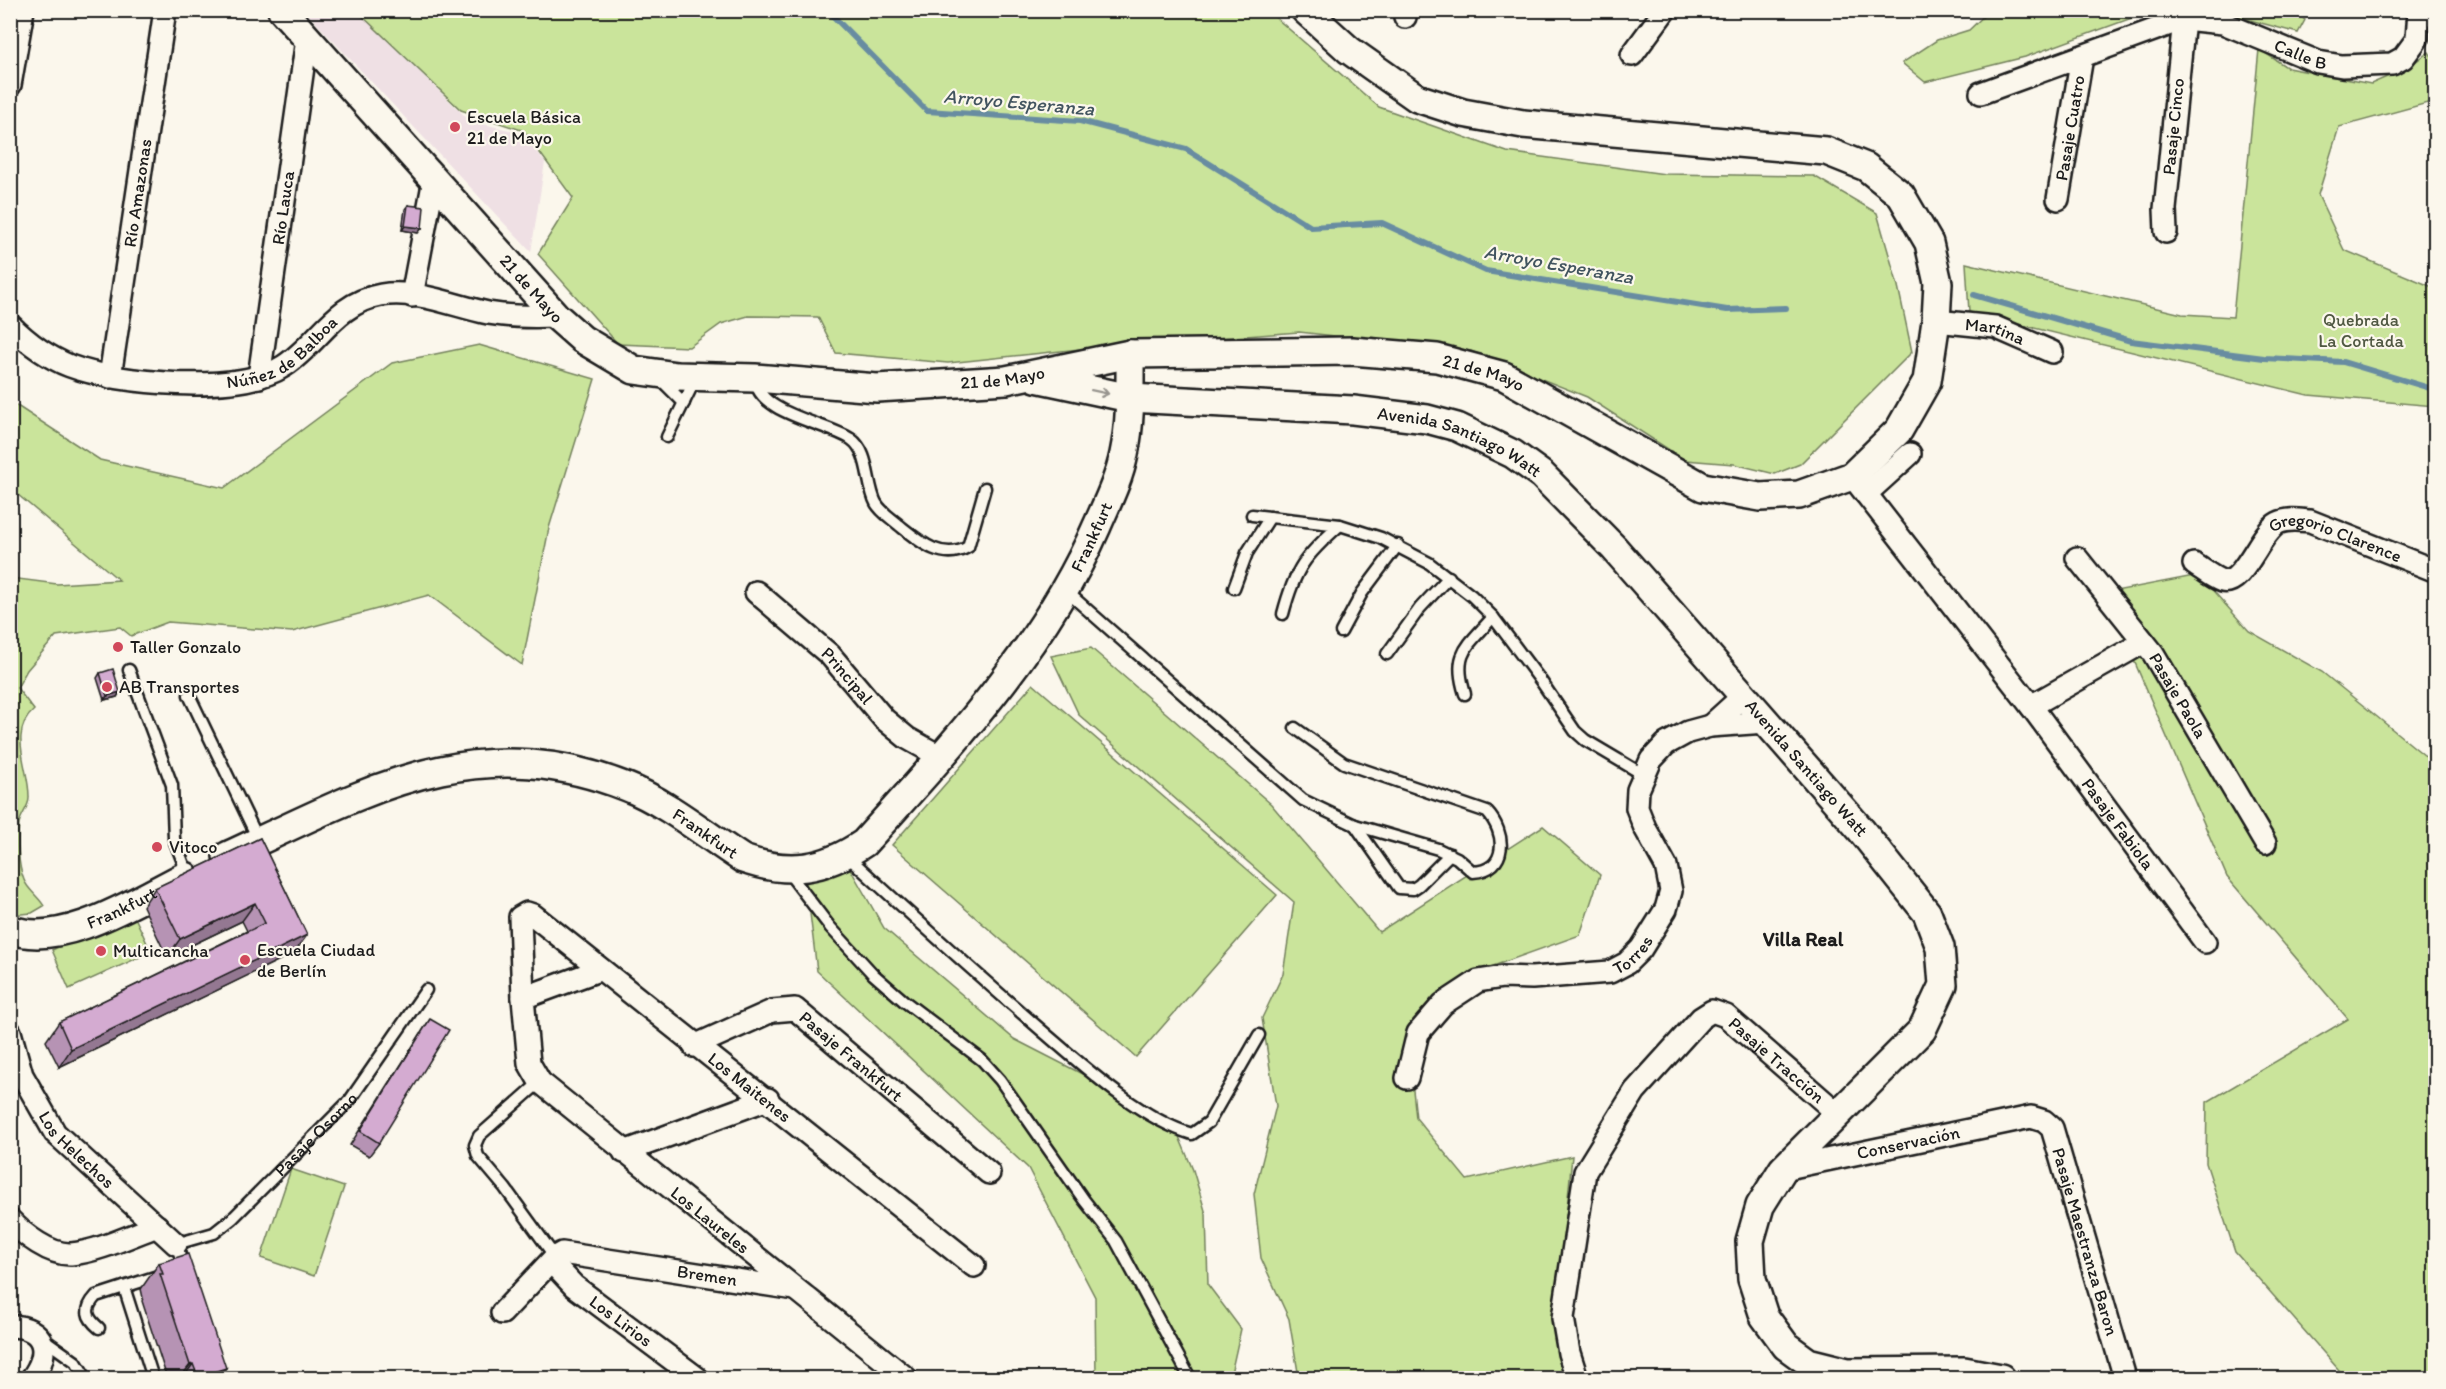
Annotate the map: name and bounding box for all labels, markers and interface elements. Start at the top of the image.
street label: Calle B [2271,34,2328,74]
street label: Pasaje Cuatro [2050,74,2090,182]
street label: Pasaje Cinco [2157,77,2189,176]
water label: Arroyo Esperanza [943,83,1096,121]
place label: Escuela Básica 21 de Mayo [467,106,581,149]
marker: Escuela Básica 21 de Mayo [448,120,462,134]
street label: Río Amazonas [119,137,157,249]
street label: Río Lauca [267,169,299,246]
water label: Arroyo Esperanza [1483,239,1636,289]
street label: 21 de Mayo [495,250,568,328]
park label: Quebrada La Cortada [2318,309,2404,352]
street label: Núñez de Balboa [225,311,342,393]
street label: Martina [1964,313,2029,350]
street label: 21 de Mayo [1440,349,1529,396]
street label: 21 de Mayo [960,361,1047,394]
one-way arrow [1089,387,1109,398]
street label: Avenida Santiago Watt [1376,402,1546,482]
street label: Frankfurt [1066,498,1117,576]
street label: Gregorio Clarence [2264,509,2405,567]
place label: Taller Gonzalo [130,636,241,658]
marker: Taller Gonzalo [111,640,125,654]
street label: Principal [817,642,878,709]
street label: Pasaje Paola [2144,649,2212,743]
place label: AB Transportes [119,676,239,698]
marker: AB Transportes [100,680,114,694]
street label: Avenida Santiago Watt [1741,695,1873,841]
street label: Pasaje Fabiola [2077,774,2159,875]
street label: Frankfurt [668,803,743,864]
place label: Vitoco [169,836,217,858]
marker: Vitoco [150,840,164,854]
street label: Frankfurt [84,882,161,934]
district label: Villa Real [1763,927,1844,951]
street label: Torres [1609,931,1658,979]
place label: Escuela Ciudad de Berlín [257,939,375,982]
place label: Multicancha [113,940,209,962]
marker: Multicancha [94,944,108,958]
marker: Escuela Ciudad de Berlín [238,953,252,967]
street label: Pasaje Frankfurt [795,1006,908,1107]
street label: Pasaje Tracción [1724,1012,1829,1108]
street label: Los Maitenes [703,1047,796,1127]
street label: Pasaje Osorno [269,1089,363,1181]
street label: Los Helechos [34,1107,119,1193]
street label: Conservación [1855,1121,1962,1164]
street label: Pasaje Maestranza Baron [2047,1145,2123,1338]
street label: Los Laureles [666,1181,754,1259]
street label: Bremen [675,1260,739,1291]
street label: Los Lirios [585,1290,657,1352]

